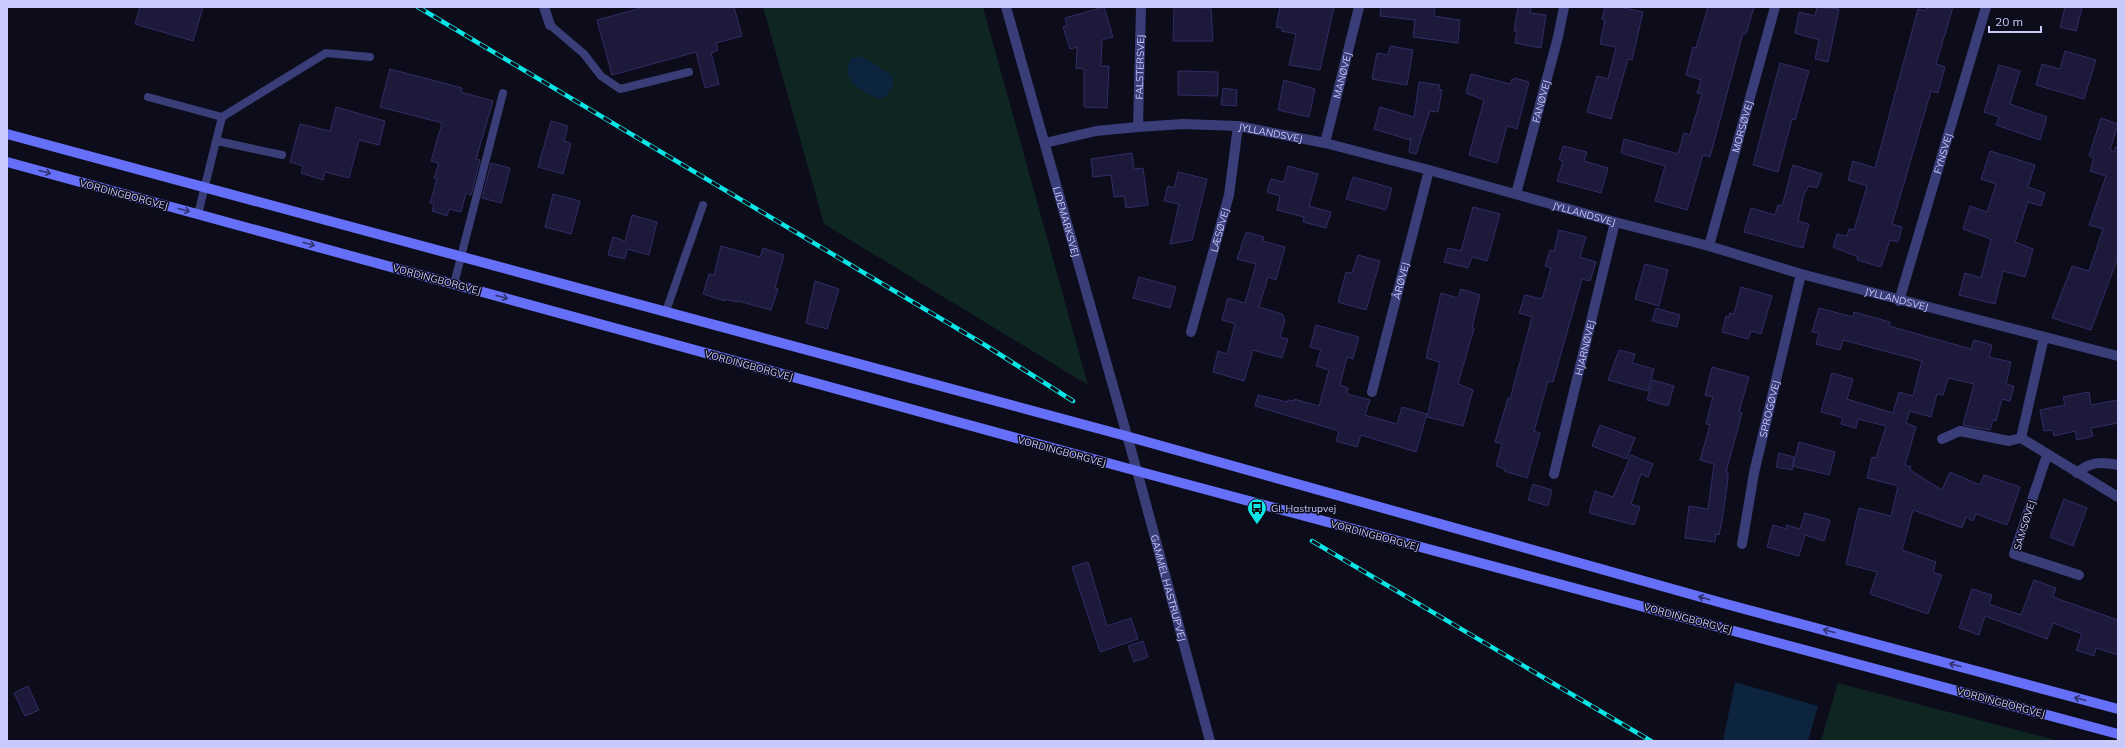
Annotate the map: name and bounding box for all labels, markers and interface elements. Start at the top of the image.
scale bar [1989,8,2041,34]
text: 20 m [1995,14,2023,29]
street label: FALSTERSVEJ [1133,34,1147,100]
street label: MANØVEJ [1330,51,1354,100]
street label: FANØVEJ [1529,79,1553,124]
street label: MORSØVEJ [1729,99,1756,154]
street label: JYLLANDSVEJ [1237,120,1304,145]
street label: FYNSVEJ [1931,132,1955,175]
one-way arrow [38,169,51,176]
street label: VORDINGBORGVEJ [78,176,170,213]
street label: LIDEMARKSVEJ [1050,185,1082,258]
street label: JYLLANDSVEJ [1551,199,1617,229]
street label: LÆSØVEJ [1208,206,1232,254]
one-way arrow [177,207,190,214]
one-way arrow [302,241,315,249]
street label: VORDINGBORGVEJ [391,261,483,298]
street label: ÅRØVEJ [1390,261,1412,301]
street label: JYLLANDSVEJ [1864,285,1930,314]
one-way arrow [495,294,508,301]
street label: HJARNØVEJ [1572,319,1598,377]
street label: VORDINGBORGVEJ [703,347,795,384]
street label: SPROGØVEJ [1757,379,1783,439]
street label: VORDINGBORGVEJ [1016,433,1108,470]
bus stop icon: Gl. Hastrupvej [1246,497,1268,525]
street label: SAMSØVEJ [2011,498,2038,552]
place label: Gl. Hastrupvej [1271,502,1336,515]
street label: VORDINGBORGVEJ [1329,517,1421,554]
street label: GAMMEL HASTRUPVEJ [1147,533,1189,643]
one-way arrow [1697,594,1710,601]
street label: VORDINGBORGVEJ [1642,600,1734,637]
one-way arrow [1823,627,1836,635]
one-way arrow [1949,661,1962,668]
street label: VORDINGBORGVEJ [1955,684,2047,721]
one-way arrow [2074,694,2087,702]

